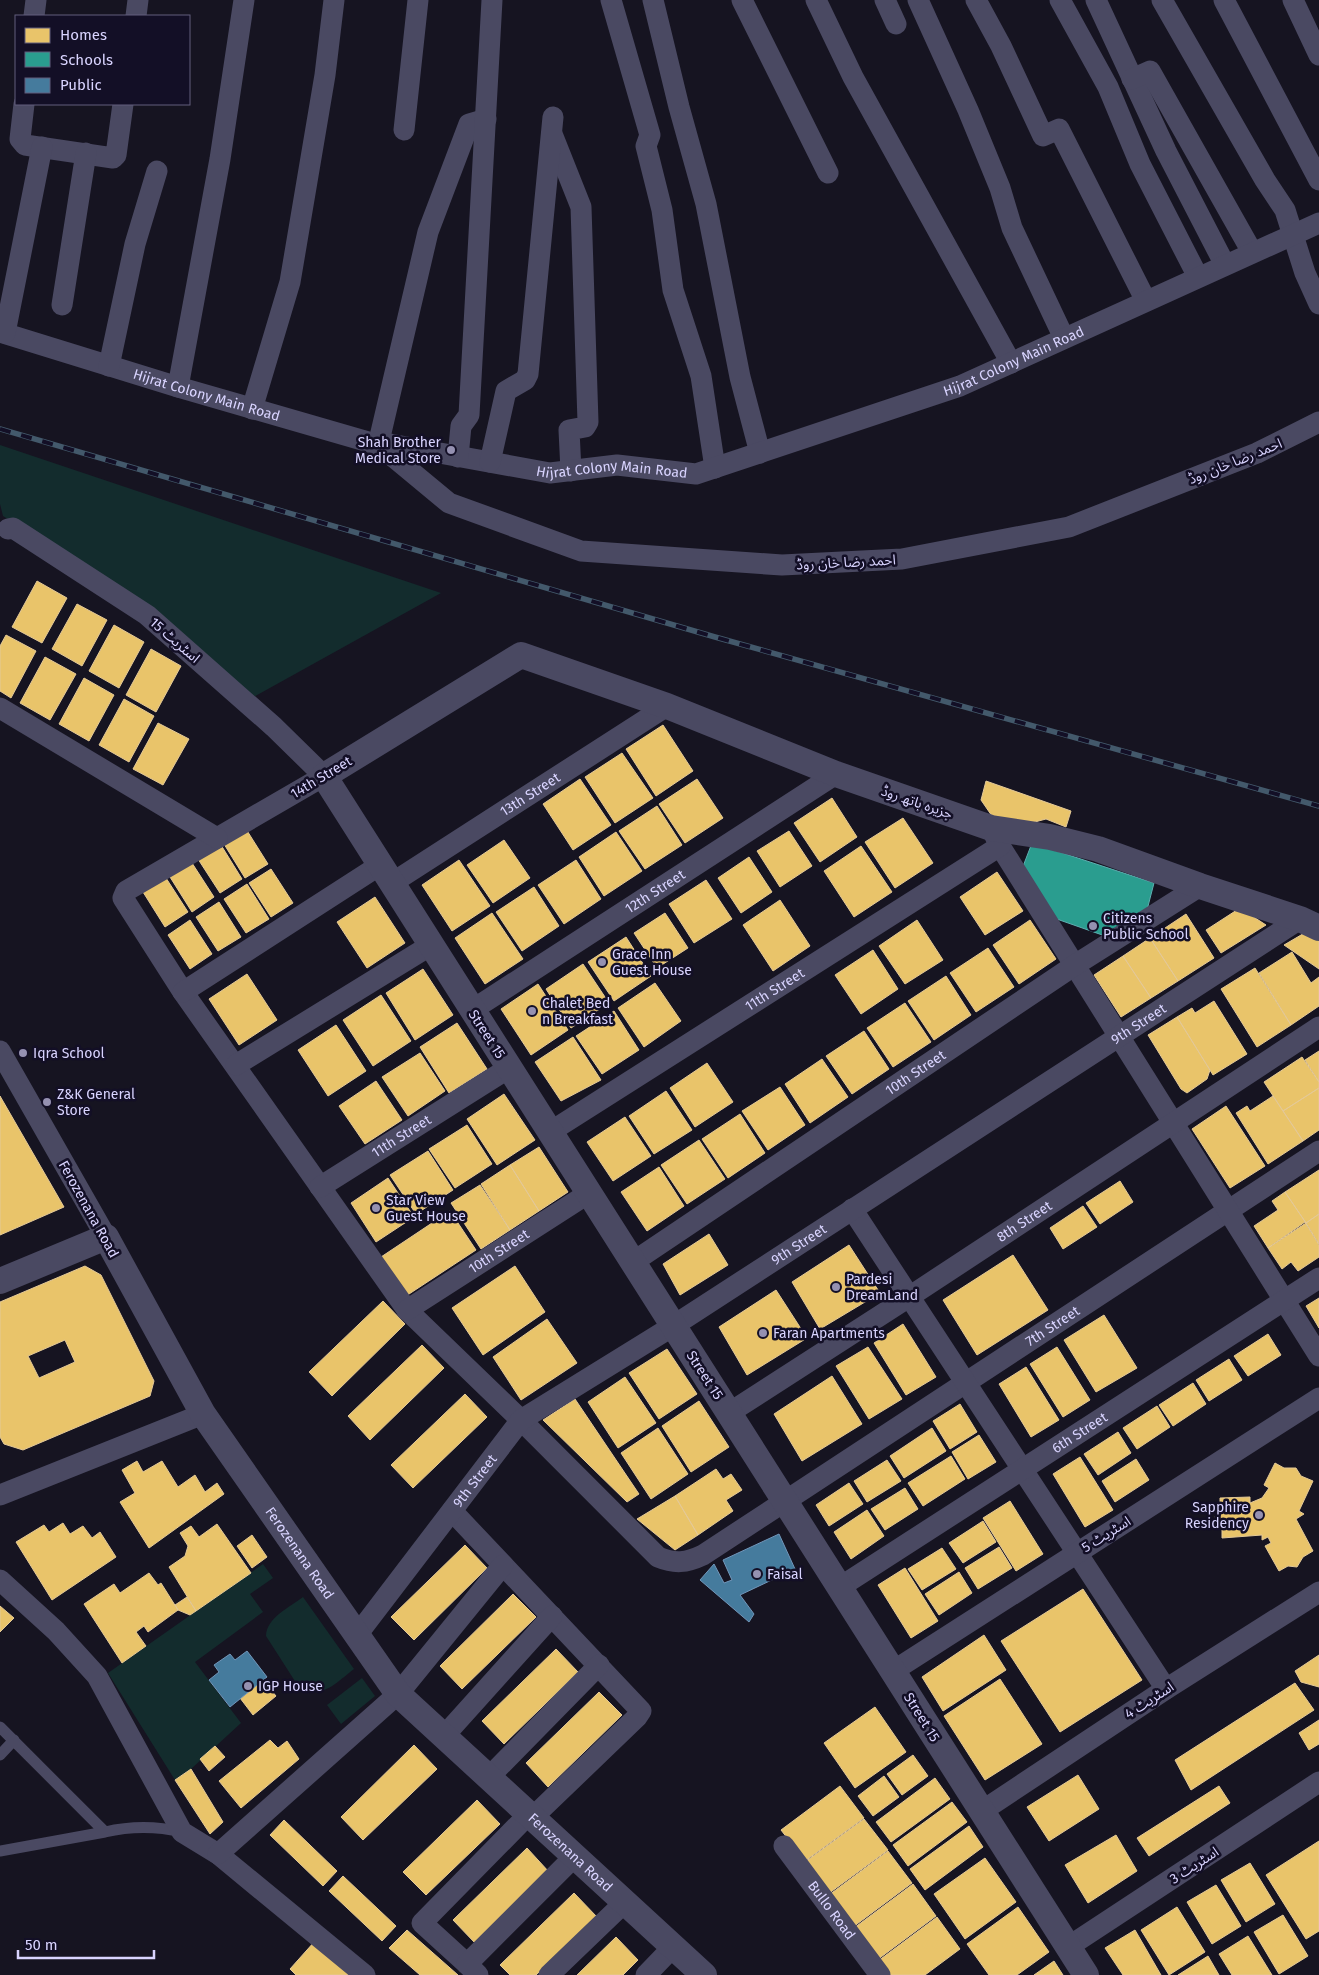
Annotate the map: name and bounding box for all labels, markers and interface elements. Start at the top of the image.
legend [15,15,190,105]
text: Homes [60,26,107,44]
text: Schools [60,51,113,69]
text: Public [60,76,102,94]
street label: Hijrat Colony Main Road [941,323,1087,400]
street label: Hijrat Colony Main Road [131,366,282,425]
place label: Shah Brother Medical Store [355,434,442,467]
street label: احمد رضا خان روڈ [1186,435,1285,488]
marker: Shah Brother Medical Store [445,444,457,456]
street label: Hijrat Colony Main Road [535,457,688,482]
street label: احمد رضا خان روڈ [796,551,896,574]
street label: اسٹریٹ 15 [146,614,203,667]
street label: 14th Street [288,752,356,802]
street label: 13th Street [497,769,564,820]
street label: جزیرہ باتھ روڈ [879,782,955,823]
street label: 12th Street [622,866,689,917]
place label: Citizens Public School [1103,910,1189,943]
marker: Citizens Public School [1087,920,1099,932]
place label: Grace Inn Guest House [612,946,692,979]
marker: Grace Inn Guest House [596,956,608,968]
street label: 11th Street [742,964,808,1015]
place label: Chalet Bed n Breakfast [542,995,614,1028]
street label: 9th Street [1108,1000,1170,1048]
marker: Chalet Bed n Breakfast [526,1005,538,1017]
street label: Street 15 [465,1007,509,1062]
place label: Iqra School [33,1045,105,1062]
street label: 10th Street [882,1046,950,1099]
marker: Iqra School [17,1047,29,1059]
place label: Z&K General Store [57,1086,135,1119]
marker: Z&K General Store [41,1096,53,1108]
street label: 11th Street [369,1111,435,1161]
street label: Ferozenana Road [55,1158,122,1261]
place label: Star View Guest House [386,1192,466,1225]
street label: 8th Street [994,1197,1056,1246]
marker: Star View Guest House [370,1202,382,1214]
street label: 9th Street [768,1220,831,1269]
street label: 10th Street [465,1225,533,1277]
place label: Pardesi DreamLand [846,1271,918,1304]
marker: Pardesi DreamLand [830,1281,842,1293]
street label: 7th Street [1022,1302,1084,1350]
place label: Faran Apartments [773,1325,885,1342]
marker: Faran Apartments [757,1327,769,1339]
street label: Street 15 [683,1348,727,1403]
street label: 6th Street [1049,1408,1111,1457]
street label: 9th Street [449,1450,501,1511]
place label: Sapphire Residency [1185,1499,1249,1532]
street label: Ferozenana Road [261,1504,337,1603]
marker: Sapphire Residency [1253,1509,1265,1521]
street label: اسٹریٹ 5 [1078,1513,1134,1556]
place label: Faisal [767,1566,803,1583]
marker: Faisal [751,1568,763,1580]
place label: IGP House [258,1678,323,1695]
street label: اسٹریٹ 4 [1121,1678,1177,1723]
marker: IGP House [242,1680,254,1692]
street label: Street 15 [900,1690,943,1745]
street label: Ferozenana Road [524,1810,616,1896]
street label: اسٹریٹ 3 [1167,1843,1222,1887]
street label: Bullo Road [804,1878,859,1943]
scale bar [18,1928,154,1960]
text: 50 m [25,1936,58,1954]

